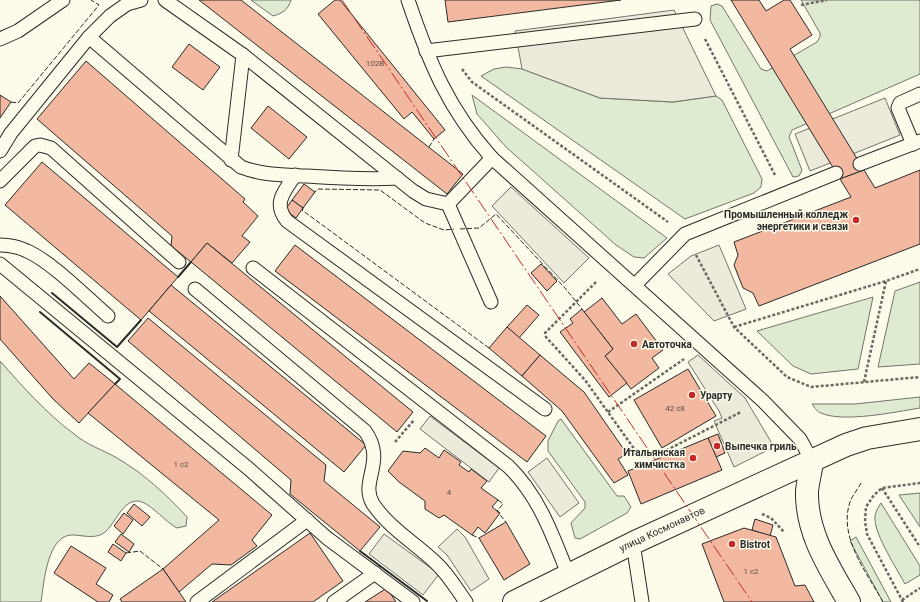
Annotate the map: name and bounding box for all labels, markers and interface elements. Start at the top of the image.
house number: 102В [366,59,384,68]
place label: Промышленный колледж энергетики и связи [724,209,848,232]
marker: Промышленный колледж энергетики и связи [851,215,861,225]
marker: Автоточка [629,339,639,349]
place label: Автоточка [642,339,693,350]
marker: Урарту [687,390,697,400]
place label: Урарту [700,390,733,401]
house number: 42 с8 [665,404,685,413]
marker: Выпечка гриль [712,441,722,451]
place label: Выпечка гриль [725,441,797,452]
place label: Итальянская химчистка [623,447,686,470]
marker: Итальянская химчистка [688,453,698,463]
house number: 1 с2 [173,460,189,469]
house number: 4 [447,488,452,497]
street label: улица Космонавтов [617,504,707,554]
marker: Bistrot [727,539,737,549]
place label: Bistrot [740,539,771,550]
house number: 1 с2 [743,567,759,576]

